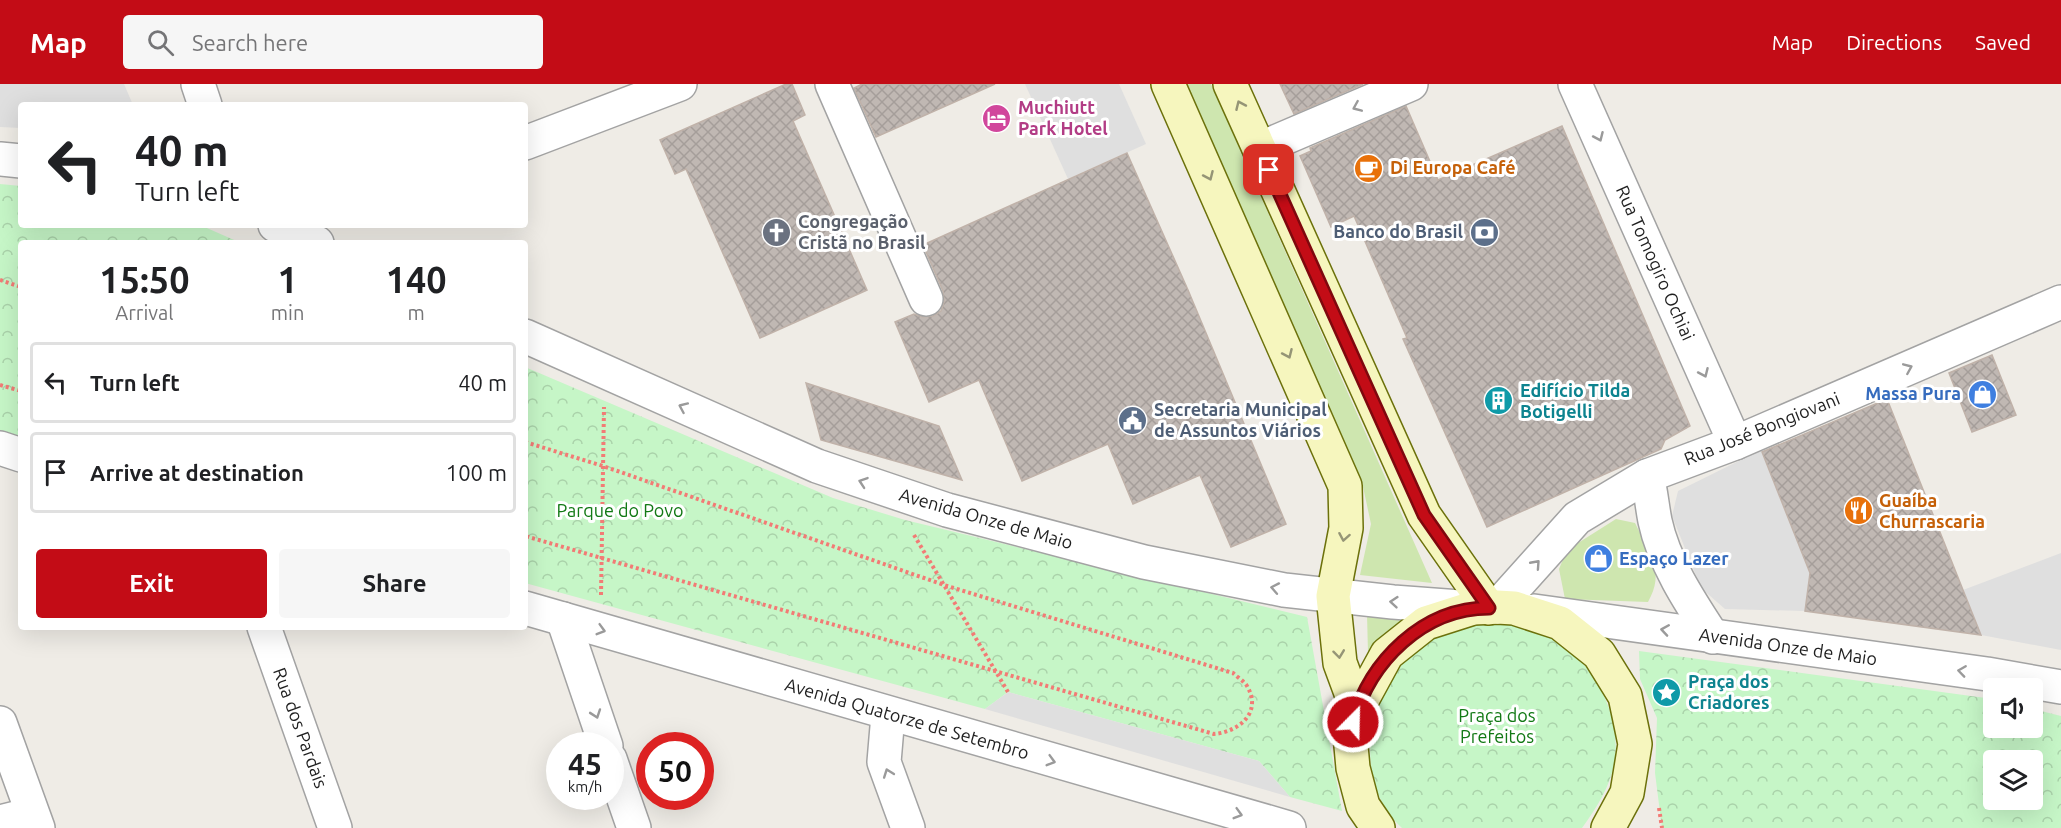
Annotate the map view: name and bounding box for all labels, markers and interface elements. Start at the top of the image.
search box [123,15,543,69]
icon: search [144,26,177,59]
text: Map [30,27,87,58]
text: Search here [192,30,308,55]
text: Map [1772,30,1813,54]
text: Directions [1846,30,1942,54]
text: Saved [1975,30,2031,54]
place label: Muchiutt Park Hotel [1018,97,1108,138]
one-way arrow [1235,100,1247,111]
one-way arrow [1353,100,1364,112]
hotel icon: Muchiutt Park Hotel [981,102,1013,134]
icon: left [36,126,114,204]
text: 40 m [135,127,229,174]
one-way arrow [1591,131,1603,142]
pin [1243,144,1294,195]
cafe icon: Di Europa Café [1353,152,1385,184]
icon: arrive [1252,153,1285,186]
place label: Di Europa Café [1390,157,1516,177]
one-way arrow [1202,169,1214,180]
text: Turn left [135,176,239,206]
street label: Rua Tomogiro Ochiai [1613,182,1699,343]
place label: Congregação Cristã no Brasil [798,211,926,252]
church icon: Congregação Cristã no Brasil [761,216,793,248]
bank icon: Banco do Brasil [1468,216,1500,248]
place label: Banco do Brasil [1333,221,1464,241]
text: 15:50 [99,259,189,300]
text: 1 [277,259,298,300]
text: 140 [386,259,447,300]
text: Arrival [115,301,174,324]
text: min [271,301,304,324]
text: m [408,301,425,324]
one-way arrow [1281,348,1293,359]
one-way arrow [1902,363,1913,375]
icon: left [39,366,72,399]
one-way arrow [1697,367,1709,378]
text: Turn left [90,370,180,395]
text: 40 m [458,370,507,395]
shop icon: Massa Pura [1966,378,1998,410]
place label: Edifício Tilda Botigelli [1520,380,1630,421]
place label: Massa Pura [1865,383,1961,403]
building icon: Edifício Tilda Botigelli [1483,385,1515,417]
street label: Rua José Bongiovani [1681,388,1842,468]
place label: Secretaria Municipal de Assuntos Viários [1154,399,1327,440]
one-way arrow [679,402,690,414]
public building icon: Secretaria Municipal de Assuntos Viários [1117,404,1149,436]
icon: arrive [39,456,72,489]
text: Arrive at destination [90,460,304,485]
text: 100 m [446,460,507,485]
one-way arrow [858,477,869,489]
street label: Avenida Onze de Maio [897,484,1075,552]
place label: Guaíba Churrascaria [1879,490,1985,531]
restaurant icon: Guaíba Churrascaria [1842,495,1874,527]
park label: Parque do Povo [556,500,684,520]
one-way arrow [1339,533,1351,542]
shop icon: Espaço Lazer [1582,543,1614,575]
place label: Espaço Lazer [1619,548,1729,569]
button: Exit [36,549,267,618]
button: Share [279,549,510,618]
one-way arrow [1529,560,1540,570]
one-way arrow [1270,582,1280,595]
one-way arrow [1389,596,1398,609]
one-way arrow [595,623,606,635]
street label: Avenida Onze de Maio [1698,624,1878,668]
one-way arrow [1660,625,1669,637]
one-way arrow [1332,649,1345,658]
street label: Rua dos Pardais [270,665,332,791]
one-way arrow [1957,665,1966,678]
place label: Praça dos Criadores [1688,671,1769,712]
street label: Avenida Quatorze de Setembro [783,674,1032,763]
place icon: Praça dos Criadores [1651,676,1683,708]
map controls [1983,678,2043,810]
button: sound [1983,678,2043,738]
position arrow [1321,690,1385,754]
park label: Praça dos Prefeitos [1458,705,1536,746]
one-way arrow [588,709,601,719]
speed limit sign: 50 [636,732,714,810]
text: 45 [568,747,602,781]
button: layers [1983,750,2043,810]
one-way arrow [1046,753,1056,766]
one-way arrow [883,768,895,779]
text: km/h [568,778,602,795]
one-way arrow [1232,807,1243,819]

